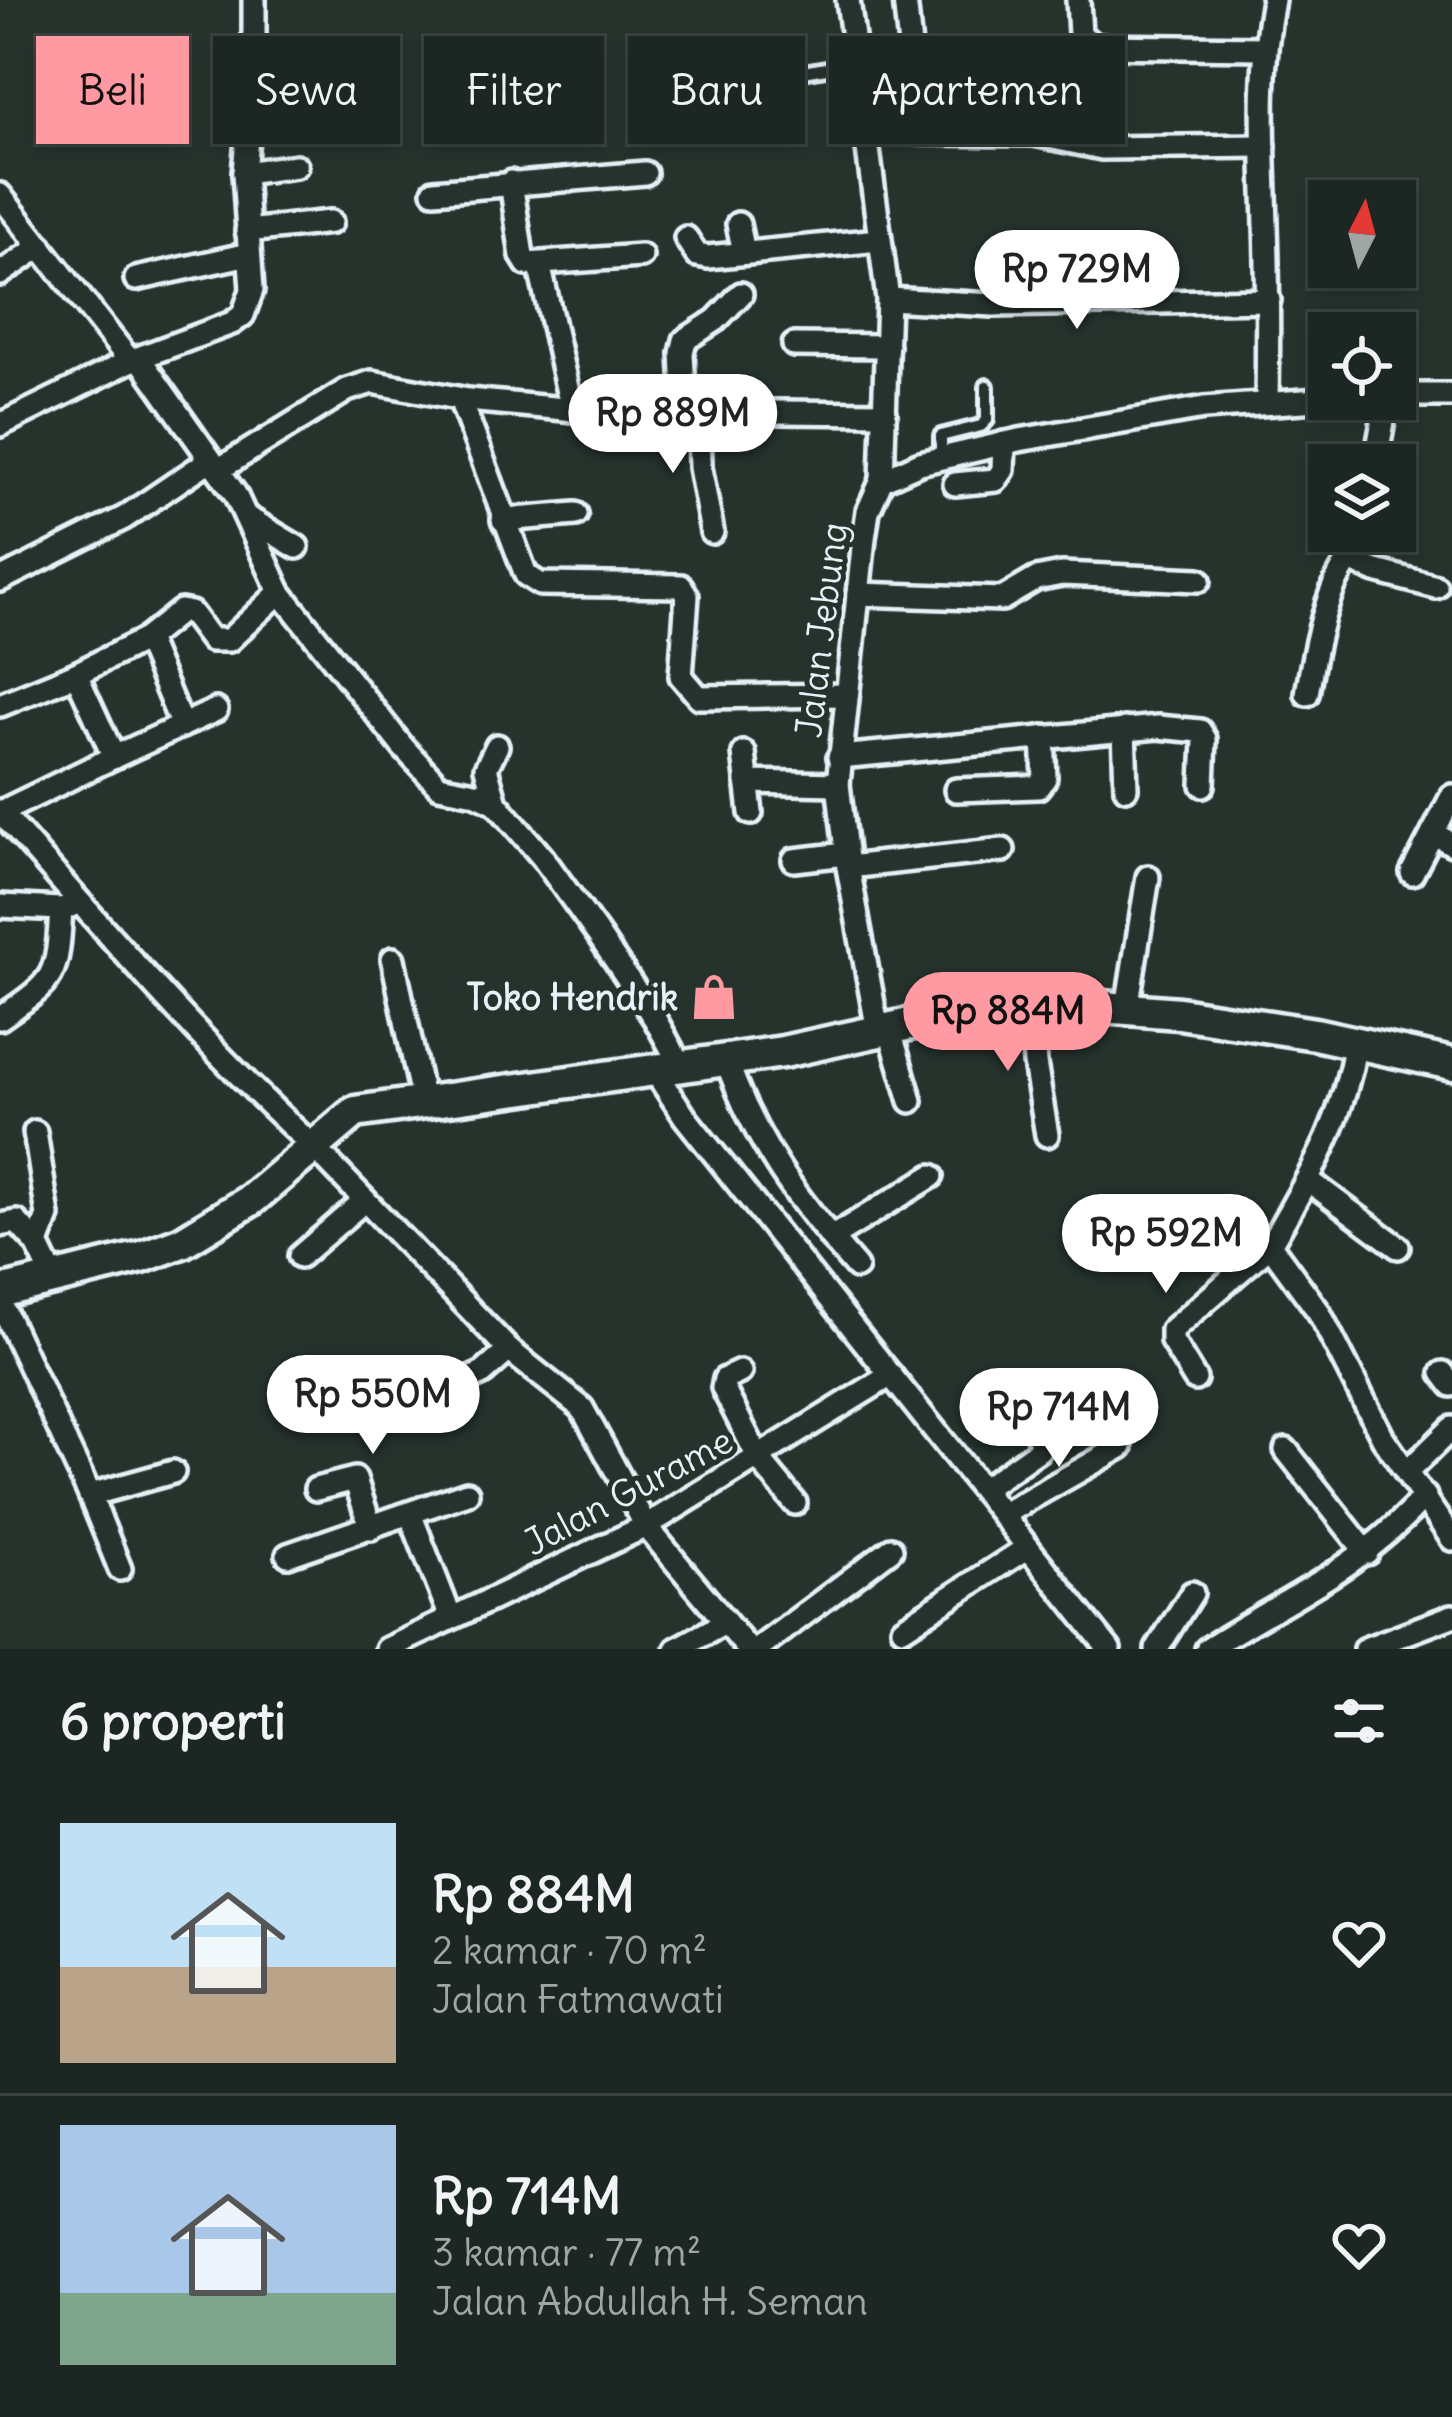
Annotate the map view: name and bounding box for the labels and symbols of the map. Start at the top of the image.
north arrow [1308,180,1416,288]
pin: Rp 729M [966,230,1188,332]
pin: Rp 889M [562,374,784,476]
street label: Jalan Jebung [786,520,857,740]
shop icon: Toko Hendrik [689,972,739,1022]
pin: Rp 884M [897,972,1119,1074]
place label: Toko Hendrik [466,975,678,1020]
pin: Rp 592M [1055,1194,1277,1296]
pin: Rp 550M [262,1355,484,1457]
pin: Rp 714M [948,1368,1170,1470]
street label: Jalan Gurame [516,1418,740,1565]

